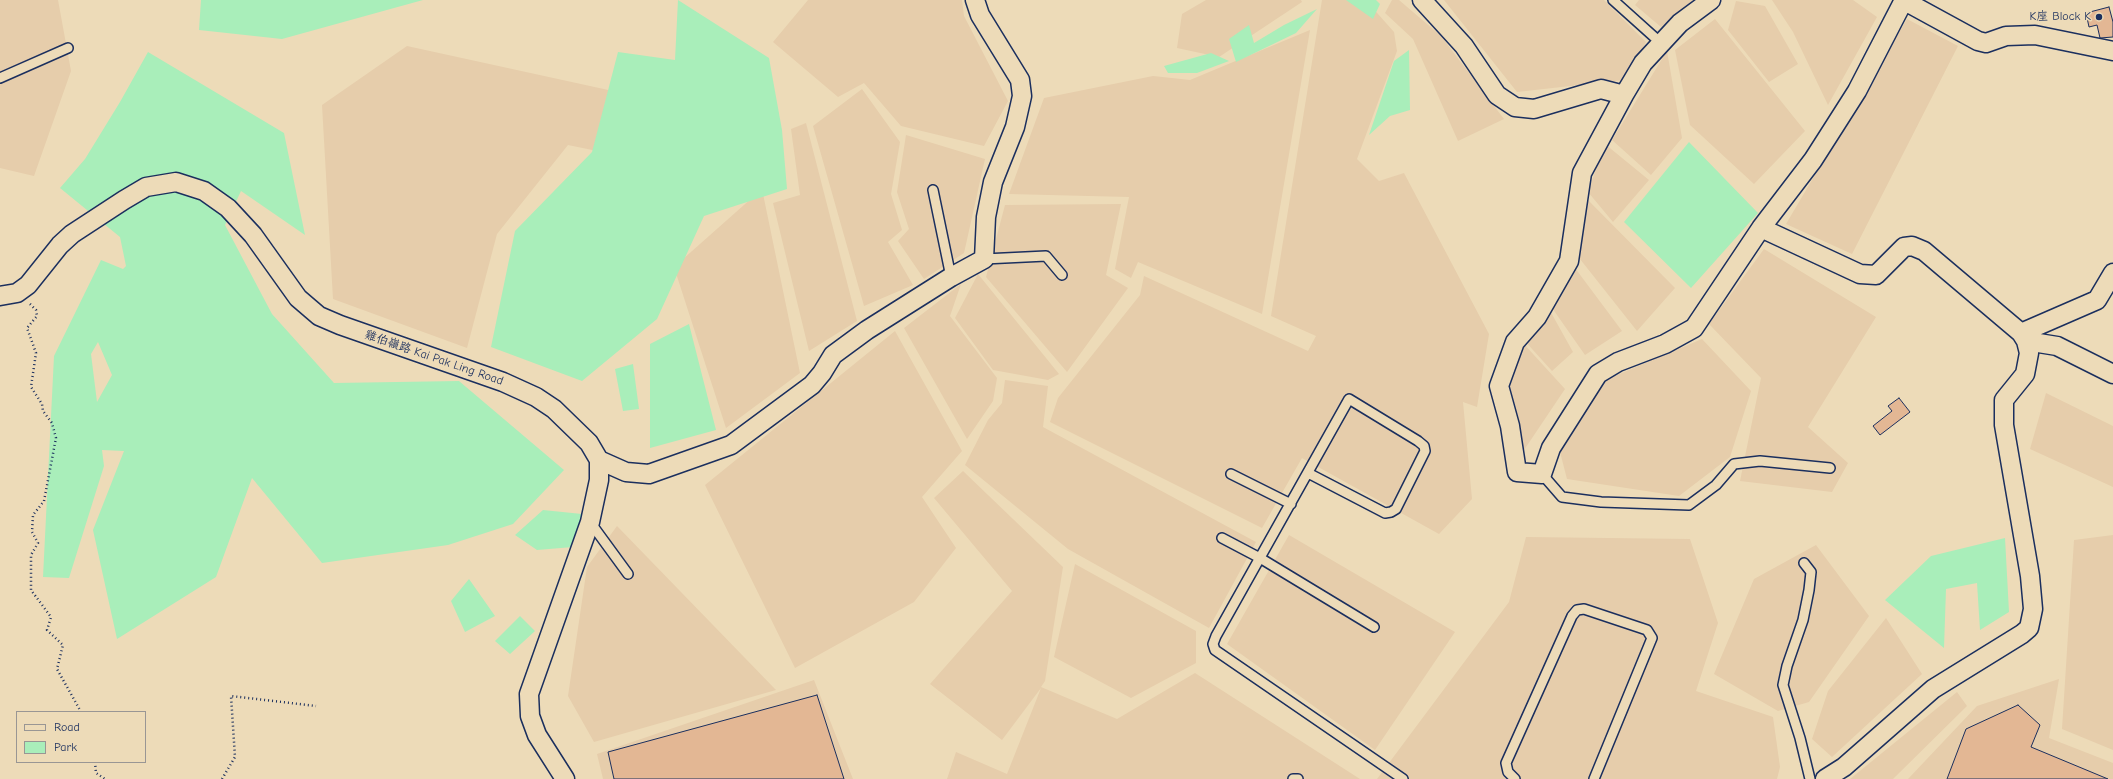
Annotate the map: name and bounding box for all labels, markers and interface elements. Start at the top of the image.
place label: K座 Block K [2030,10,2091,24]
marker: K座 Block K [2094,12,2104,22]
street label: 雞伯嶺路 Kai Pak Ling Road [363,328,505,388]
legend [16,711,146,763]
text: Road [54,720,80,734]
text: Park [54,740,77,754]

